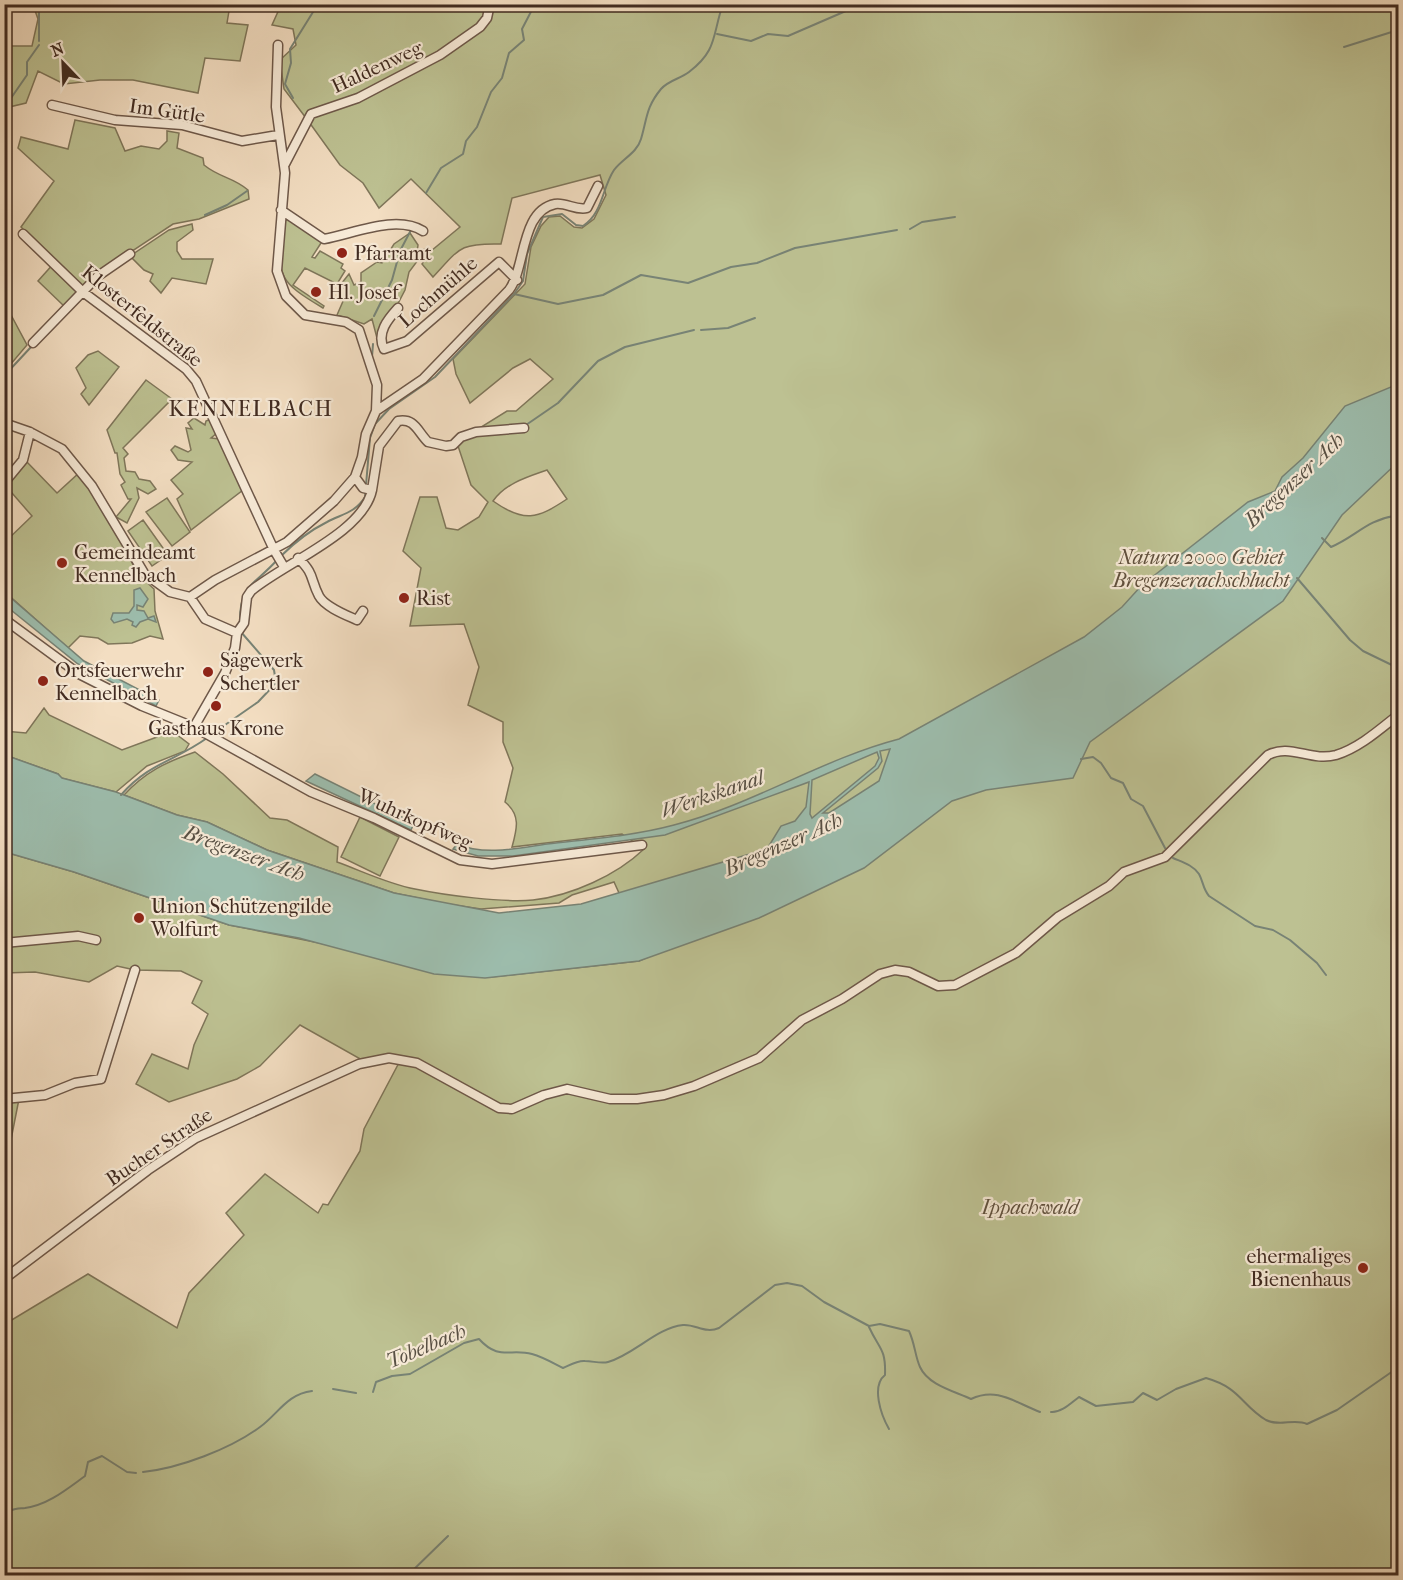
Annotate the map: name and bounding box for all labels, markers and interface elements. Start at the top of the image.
north arrow [33,33,93,93]
street label: Haldenweg [328,36,426,98]
text: N [48,38,67,61]
street label: Im Gütle [127,94,207,128]
place label: Pfarramt [354,242,432,265]
marker: Pfarramt [335,246,349,260]
street label: Lochmühle [394,252,482,332]
street label: Klosterfeldstraße [77,260,207,372]
place label: Hl. Josef [328,281,403,304]
marker: Hl. Josef [309,285,323,299]
district label: KENNELBACH [169,396,333,422]
water label: Bregenzer Ach [1239,428,1349,533]
place label: Gemeindeamt Kennelbach [74,541,196,587]
park label: Natura 2000 Gebiet Bregenzerachschlucht [1112,546,1291,592]
marker: Gemeindeamt Kennelbach [55,556,69,570]
place label: Rist [416,587,451,610]
marker: Rist [397,591,411,605]
place label: Sägewerk Schertler [220,649,304,695]
place label: Ortsfeuerwehr Kennelbach [55,659,184,705]
marker: Sägewerk Schertler [201,665,215,679]
marker: Ortsfeuerwehr Kennelbach [36,674,50,688]
marker: Gasthaus Krone [209,699,223,713]
place label: Gasthaus Krone [148,717,284,740]
water label: Werkskanal [658,764,769,823]
street label: Wuhrkopfweg [353,783,476,855]
water label: Bregenzer Ach [719,807,846,881]
water label: Bregenzer Ach [179,820,308,886]
place label: Union Schützengilde Wolfurt [150,895,332,941]
marker: Union Schützengilde Wolfurt [132,911,146,925]
street label: Bucher Straße [102,1103,216,1191]
park label: Ippachwald [981,1196,1081,1219]
place label: ehermaliges Bienenhaus [1246,1245,1351,1291]
marker: ehermaliges Bienenhaus [1356,1261,1370,1275]
water label: Tobelbach [383,1318,470,1373]

